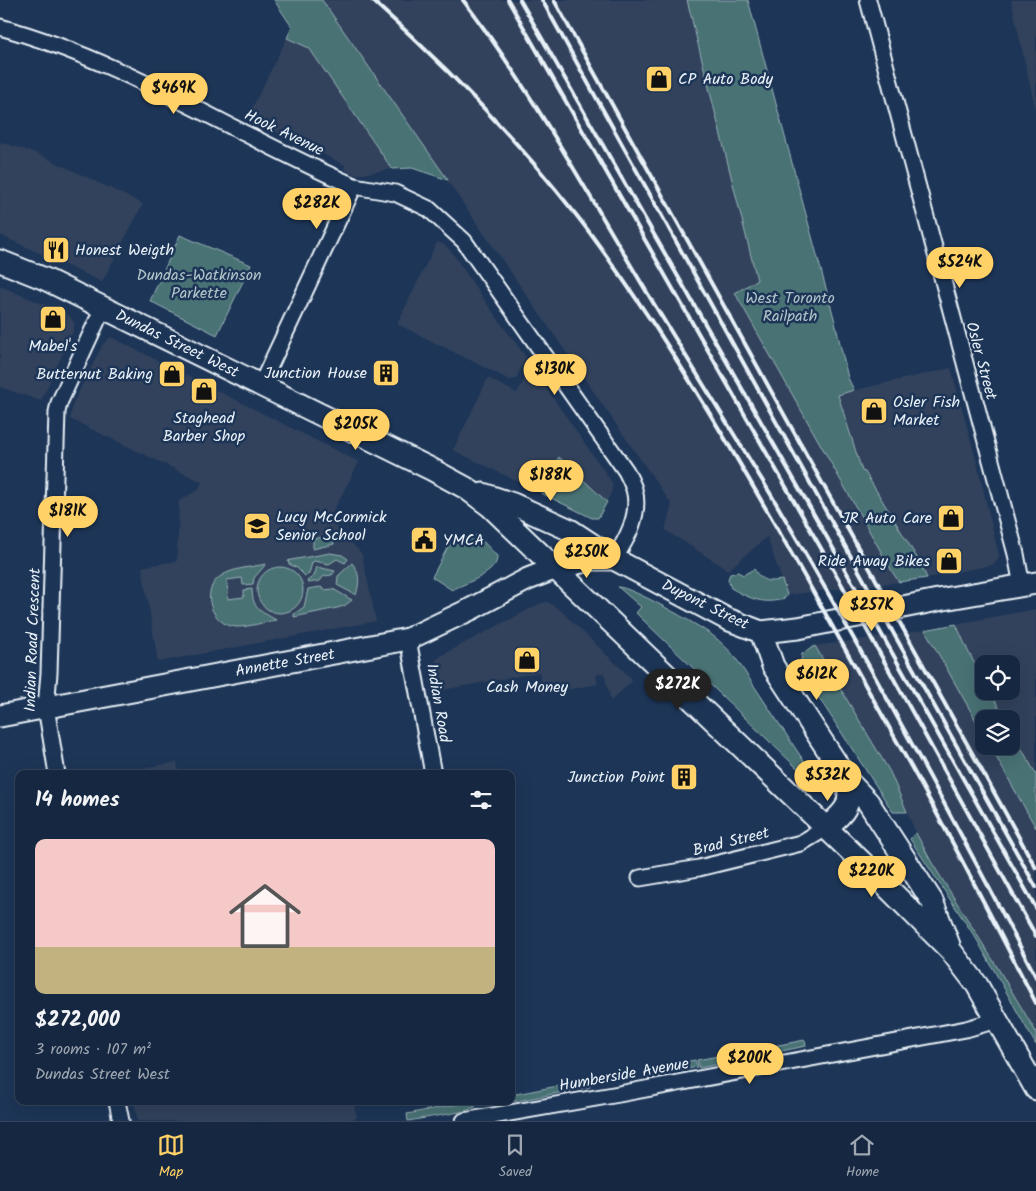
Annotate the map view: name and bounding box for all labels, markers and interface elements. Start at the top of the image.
shop icon: CP Auto Body [644,64,674,94]
place label: CP Auto Body [678,67,773,92]
pin: $469K [139,72,209,115]
text: $469K [152,76,196,101]
street label: Hook Avenue [240,103,328,163]
pin: $282K [282,188,352,230]
text: $282K [293,191,341,216]
restaurant icon: Honest Weigth [41,235,71,265]
place label: Honest Weigth [75,238,174,263]
pin: $524K [925,246,995,289]
text: $524K [937,250,983,275]
park label: Dundas-Watkinson Parkette [137,263,261,306]
park label: West Toronto Railpath [745,286,835,329]
street label: Dundas Street West [111,303,244,385]
shop icon: Mabel's [38,304,68,334]
street label: Osler Street [959,319,1004,404]
place label: Mabel's [29,334,78,359]
pin: $130K [520,354,590,396]
text: $130K [535,357,575,382]
building icon: Junction House [371,358,401,388]
shop icon: Butternut Baking [157,359,187,389]
place label: Junction House [264,361,367,386]
place label: Butternut Baking [36,362,153,387]
shop icon: Staghead Barber Shop [189,376,219,406]
place label: Osler Fish Market [893,390,960,433]
shop icon: Osler Fish Market [859,396,889,426]
place label: Staghead Barber Shop [163,406,245,449]
pin: $205K [321,408,391,451]
text: $205K [334,412,378,437]
pin: $188K [516,460,586,502]
text: $188K [530,463,572,488]
pin: $181K [33,496,103,538]
text: $181K [49,499,87,524]
shop icon: JR Auto Care [936,503,966,533]
place label: Lucy McCormick Senior School [276,505,387,548]
place label: JR Auto Care [842,506,932,531]
school or university icon: Lucy McCormick Senior School [242,511,272,541]
public building icon: YMCA [409,525,439,555]
place label: YMCA [443,528,484,553]
pin: $250K [552,536,622,579]
text: $250K [565,540,609,565]
shop icon: Ride Away Bikes [934,546,964,576]
place label: Ride Away Bikes [818,549,930,574]
street label: Indian Road Crescent [18,567,48,712]
street label: Dupont Street [657,573,754,637]
pin: $257K [837,590,907,632]
text: $257K [850,593,894,618]
street label: Annette Street [233,642,337,684]
shop icon: Cash Money [512,645,542,675]
map controls [975,655,1020,755]
button: locate [975,655,1020,700]
pin: $612K [782,658,852,701]
street label: Indian Road [419,662,457,745]
text: $612K [796,662,838,687]
pin: $272K [643,668,713,711]
text: $272K [655,672,701,697]
place label: Cash Money [486,675,568,700]
button: layers [975,710,1020,755]
pin: $532K [793,760,863,802]
building icon: Junction Point [669,762,699,792]
text: $532K [805,763,851,788]
place label: Junction Point [568,765,666,790]
text: 14 homes [35,784,120,817]
icon: filters [467,786,495,814]
street label: Brad Street [690,820,773,864]
pin: $220K [837,856,907,898]
text: $220K [849,859,895,884]
icon: home [220,871,310,961]
text: $272,000 [35,1004,120,1037]
text: 3 rooms · 107 m² [35,1037,151,1062]
pin: $200K [715,1042,785,1085]
text: $200K [728,1046,772,1071]
street label: Humberside Avenue [557,1051,691,1099]
text: Dundas Street West [35,1062,170,1087]
tab: Map [157,1131,185,1183]
tab: Saved [499,1131,532,1183]
tab: Home [846,1131,879,1183]

